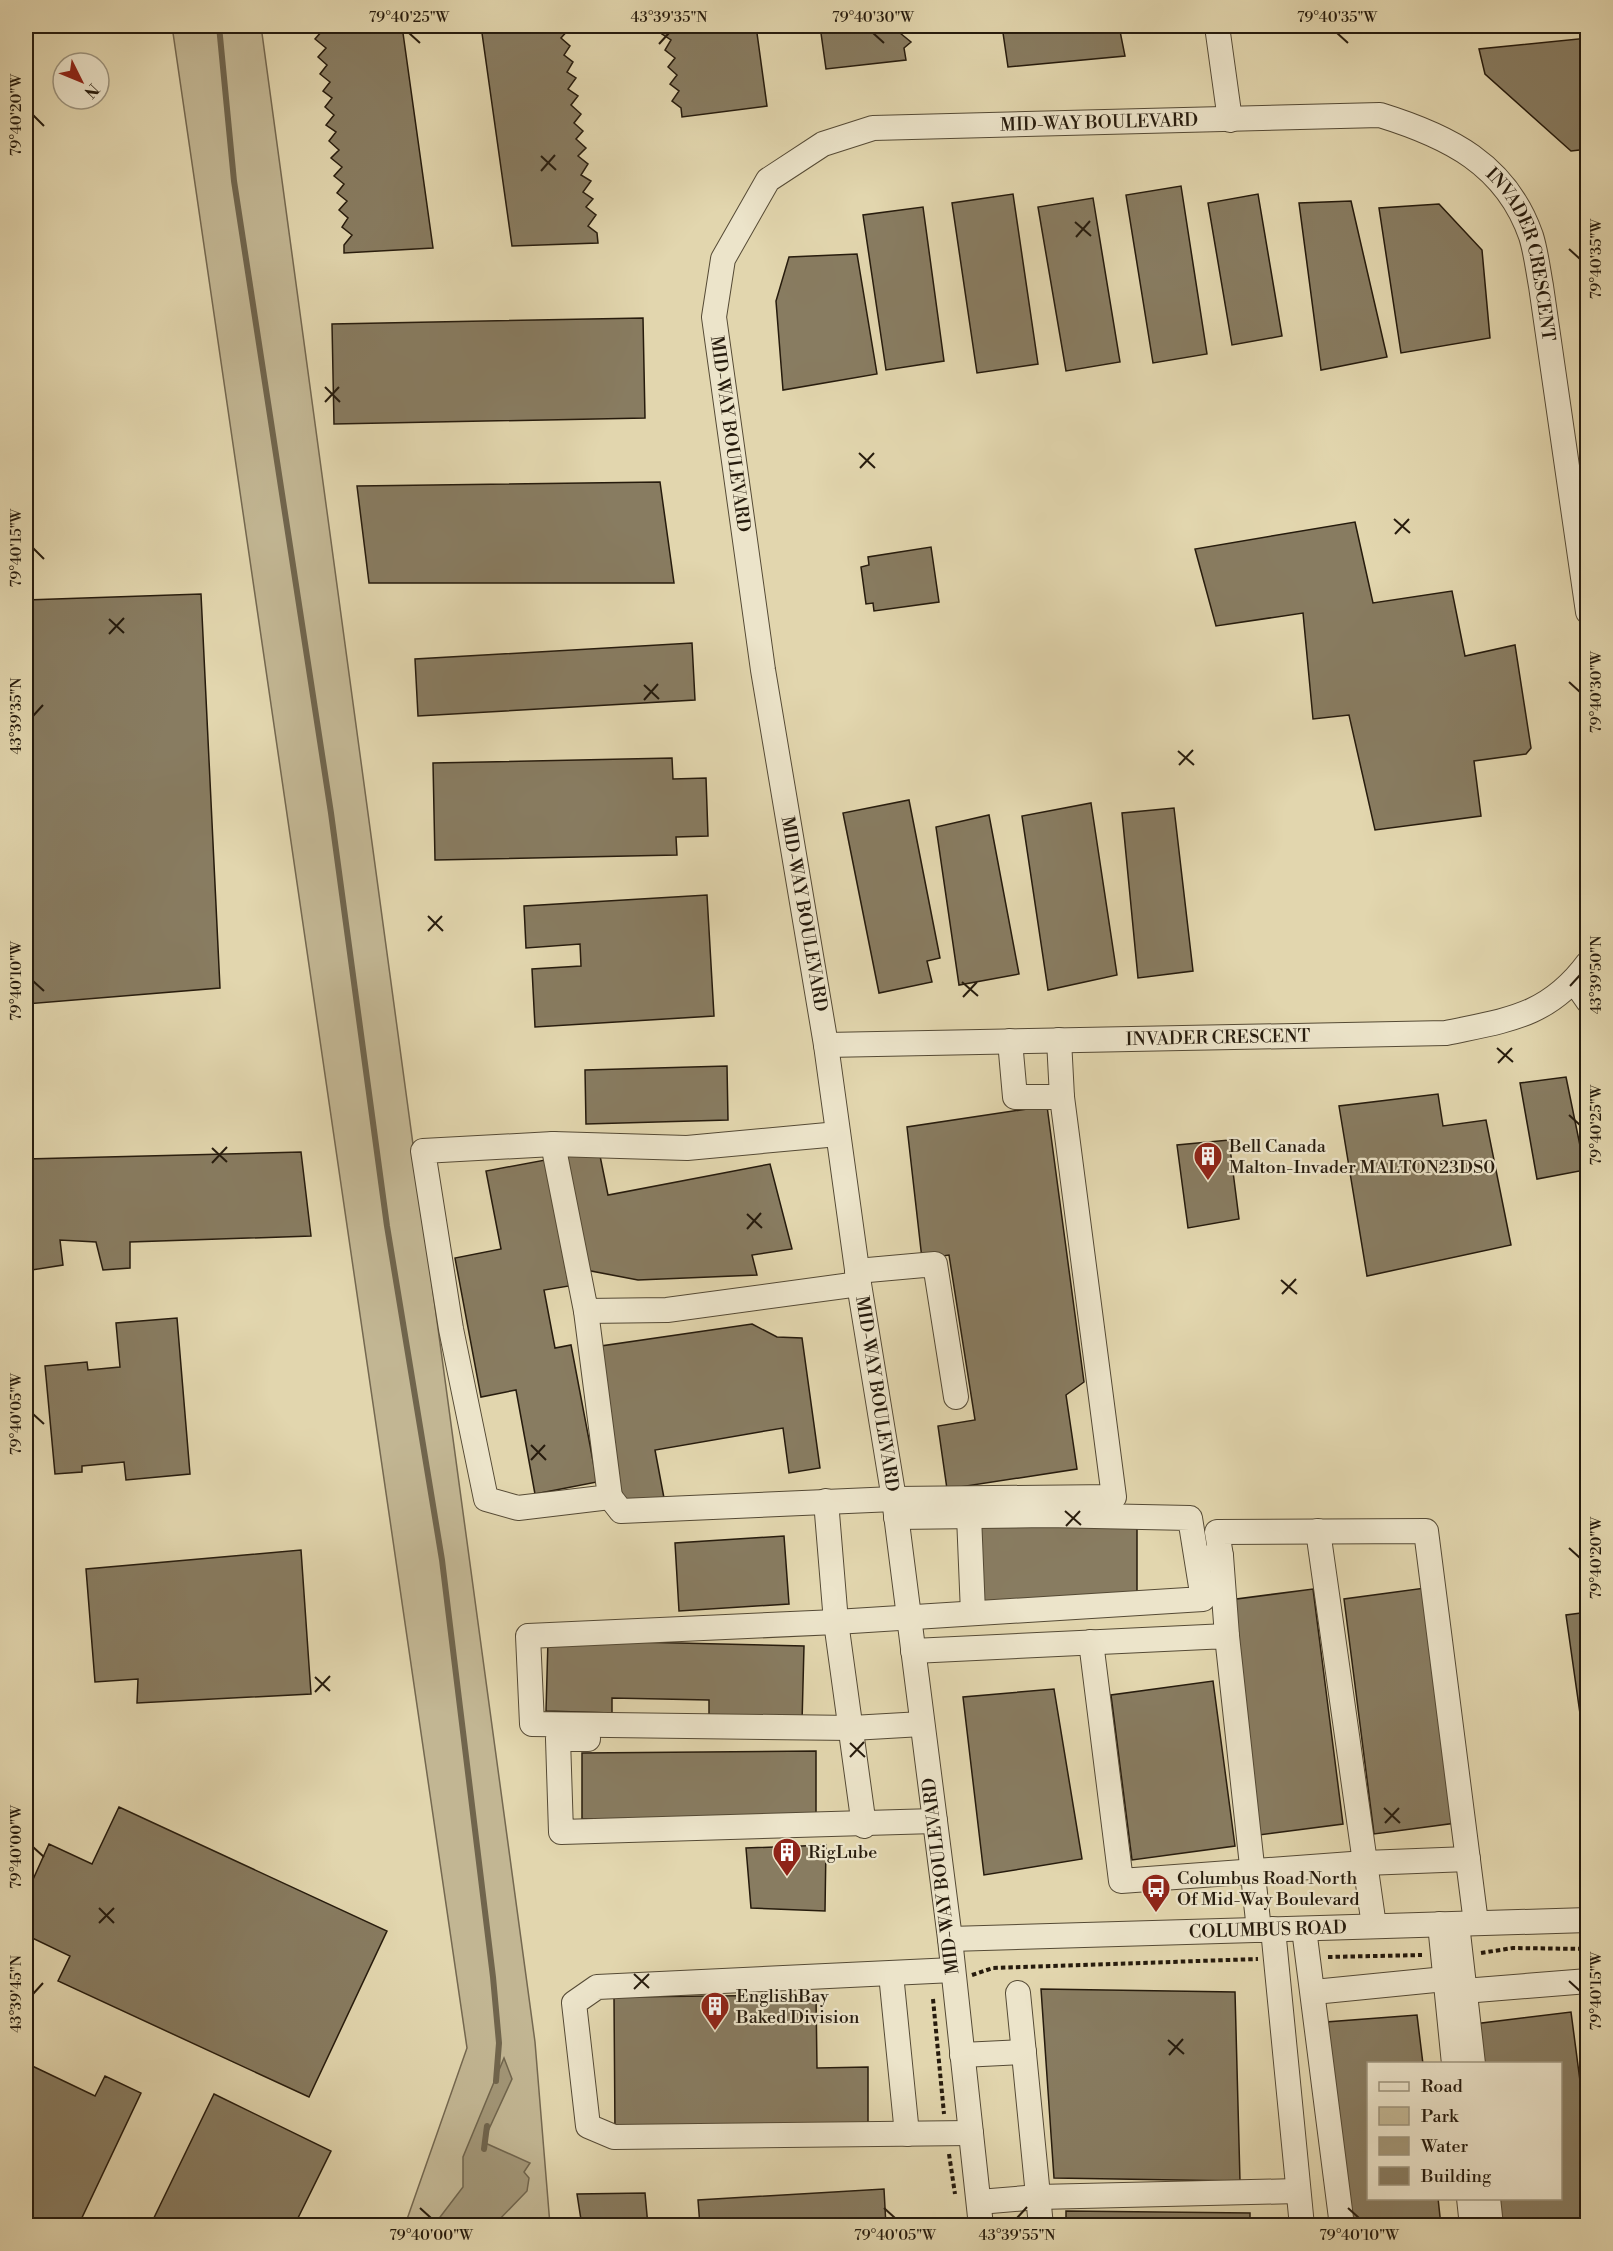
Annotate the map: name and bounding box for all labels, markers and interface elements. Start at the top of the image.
text: 79°40'25"W [369,8,450,27]
text: 43°39'35"N [630,8,708,27]
text: 79°40'30"W [832,8,914,27]
text: 79°40'35"W [1297,8,1377,27]
north arrow [51,51,111,111]
text: 79°40'20"W [7,74,26,156]
text: N [79,79,103,102]
street label: MID-WAY BOULEVARD [1000,108,1198,136]
street label: INVADER CRESCENT [1481,162,1560,343]
text: 79°40'35"W [1587,219,1606,299]
street label: MID-WAY BOULEVARD [705,334,755,534]
text: 79°40'15"W [7,508,26,587]
text: 79°40'30"W [1587,651,1606,733]
text: 43°39'35"N [7,677,26,755]
street label: MID-WAY BOULEVARD [775,815,833,1013]
text: 43°39'50"N [1587,936,1606,1014]
text: 79°40'10"W [7,941,26,1021]
street label: INVADER CRESCENT [1125,1024,1311,1051]
text: 79°40'25"W [1587,1084,1606,1165]
place label: Bell Canada Malton-Invader MALTON23DS0 [1228,1135,1495,1179]
building icon: Bell Canada Malton-Invader MALTON23DS0 [1192,1140,1224,1182]
street label: MID-WAY BOULEVARD [850,1294,904,1494]
text: 79°40'05"W [7,1373,26,1455]
text: 79°40'20"W [1587,1517,1606,1599]
street label: MID-WAY BOULEVARD [918,1776,964,1976]
text: 79°40'00"W [7,1805,26,1889]
building icon: RigLube [771,1836,803,1878]
place label: RigLube [808,1841,877,1864]
place label: Columbus Road North Of Mid-Way Boulevard [1177,1867,1360,1911]
bus stop icon: Columbus Road North Of Mid-Way Boulevard [1140,1872,1172,1914]
street label: COLUMBUS ROAD [1189,1916,1347,1943]
text: 79°40'15"W [1587,1951,1606,2030]
text: 43°39'45"N [7,1955,26,2033]
place label: EnglishBay Baked Division [735,1985,860,2029]
building icon: EnglishBay Baked Division [699,1990,731,2032]
legend [1367,2062,1562,2200]
text: Road [1421,2075,1464,2098]
text: Park [1421,2105,1460,2128]
text: Water [1420,2135,1469,2158]
text: Building [1420,2165,1492,2188]
text: 79°40'00"W [389,2226,473,2245]
text: 79°40'05"W [854,2226,936,2245]
text: 43°39'55"N [979,2226,1056,2245]
text: 79°40'10"W [1319,2226,1399,2245]

